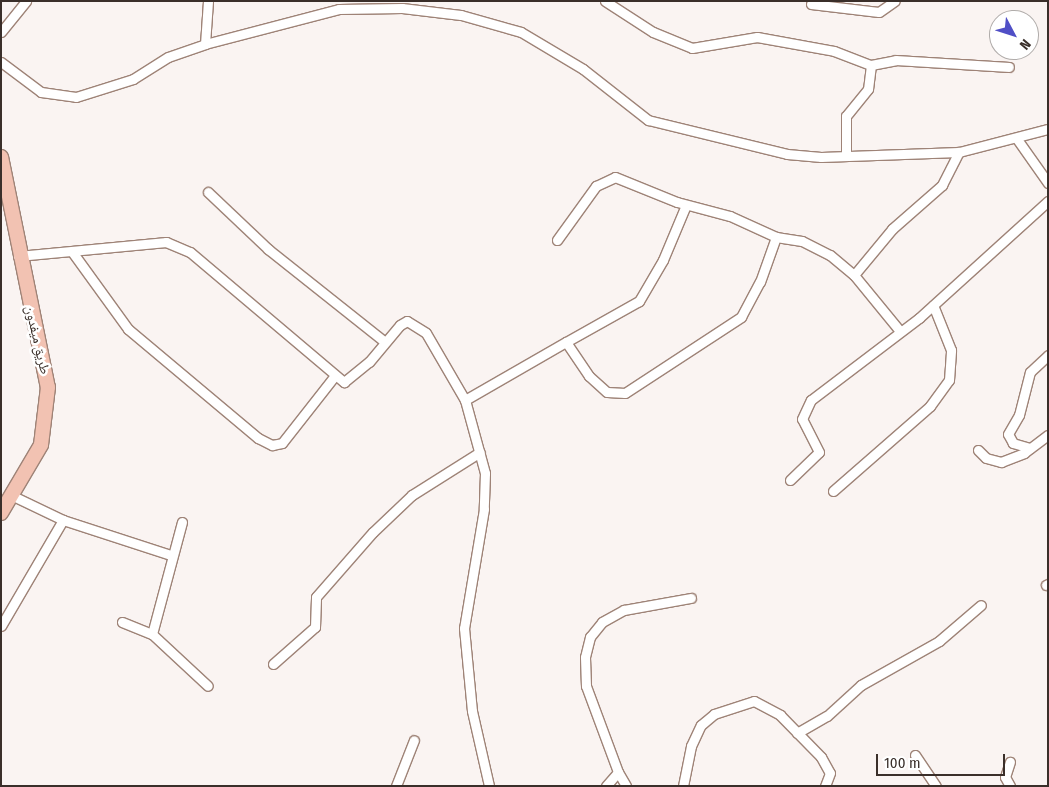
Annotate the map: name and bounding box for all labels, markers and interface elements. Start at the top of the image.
north arrow [989,10,1039,60]
text: N [1016,36,1034,53]
street label: طريق ميفدون [21,304,53,376]
scale bar [879,744,1008,776]
text: 100 m [884,754,921,772]

